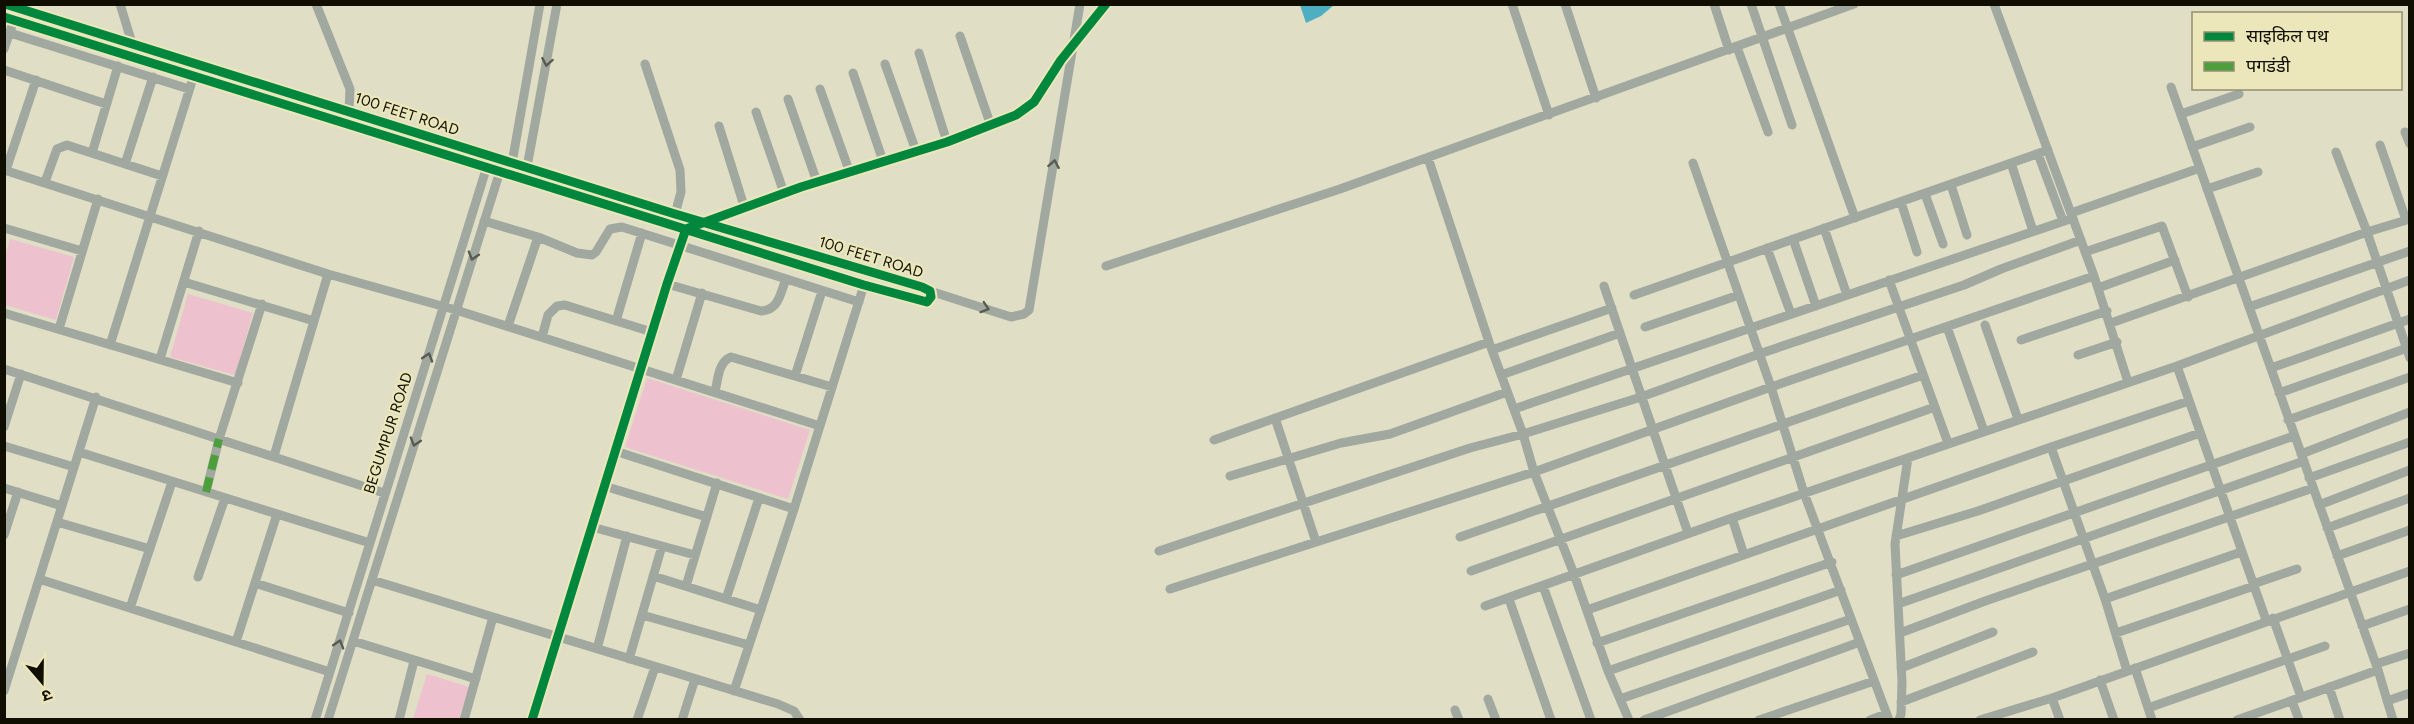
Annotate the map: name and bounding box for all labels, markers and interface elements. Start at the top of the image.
legend [2192,12,2402,90]
text: साइकिल पथ [2246,25,2329,47]
text: पगडंडी [2246,55,2291,77]
one-way arrow [541,57,553,67]
street label: 100 FEET ROAD [353,89,461,139]
one-way arrow [1047,159,1059,169]
street label: 100 FEET ROAD [816,233,926,281]
one-way arrow [468,250,480,261]
one-way arrow [979,301,990,314]
one-way arrow [421,352,433,363]
street label: BEGUMPUR ROAD [360,370,416,496]
one-way arrow [410,436,422,447]
one-way arrow [332,639,344,650]
north arrow [12,652,72,712]
text: उ [39,685,55,706]

